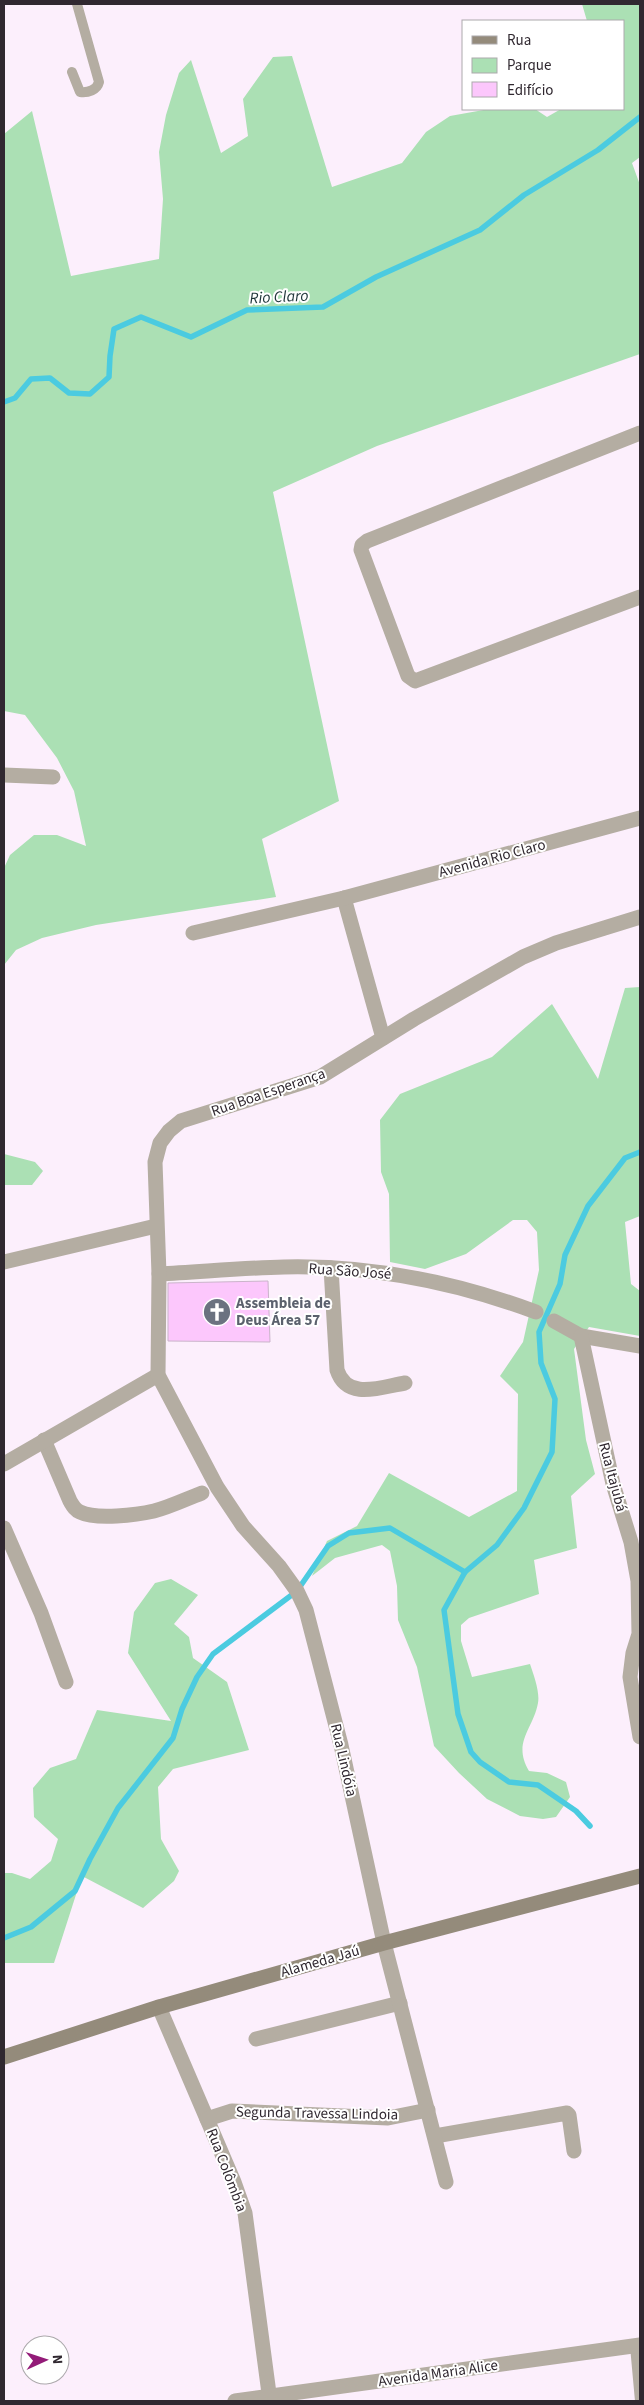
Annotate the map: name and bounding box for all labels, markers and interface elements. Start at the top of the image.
legend [462,20,624,110]
text: Rua [507,30,531,51]
text: Parque [507,55,551,76]
text: Edifício [507,80,554,101]
water label: Rio Claro [249,284,309,310]
street label: Avenida Rio Claro [436,834,548,883]
street label: Rua Boa Esperança [208,1063,328,1122]
street label: Rua São José [308,1258,392,1285]
place label: Assembleia de Deus Área 57 [235,1293,331,1331]
church icon: Assembleia de Deus Área 57 [202,1297,232,1327]
street label: Rua Itajubá [593,1440,632,1514]
street label: Rua Lindóia [325,1722,362,1799]
street label: Alameda Jaú [278,1940,362,1983]
street label: Segunda Travessa Lindoia [236,2102,398,2125]
street label: Rua Colômbia [201,2125,252,2215]
north arrow [20,2335,70,2385]
text: N [47,2354,67,2365]
street label: Avenida Maria Alice [377,2355,499,2392]

